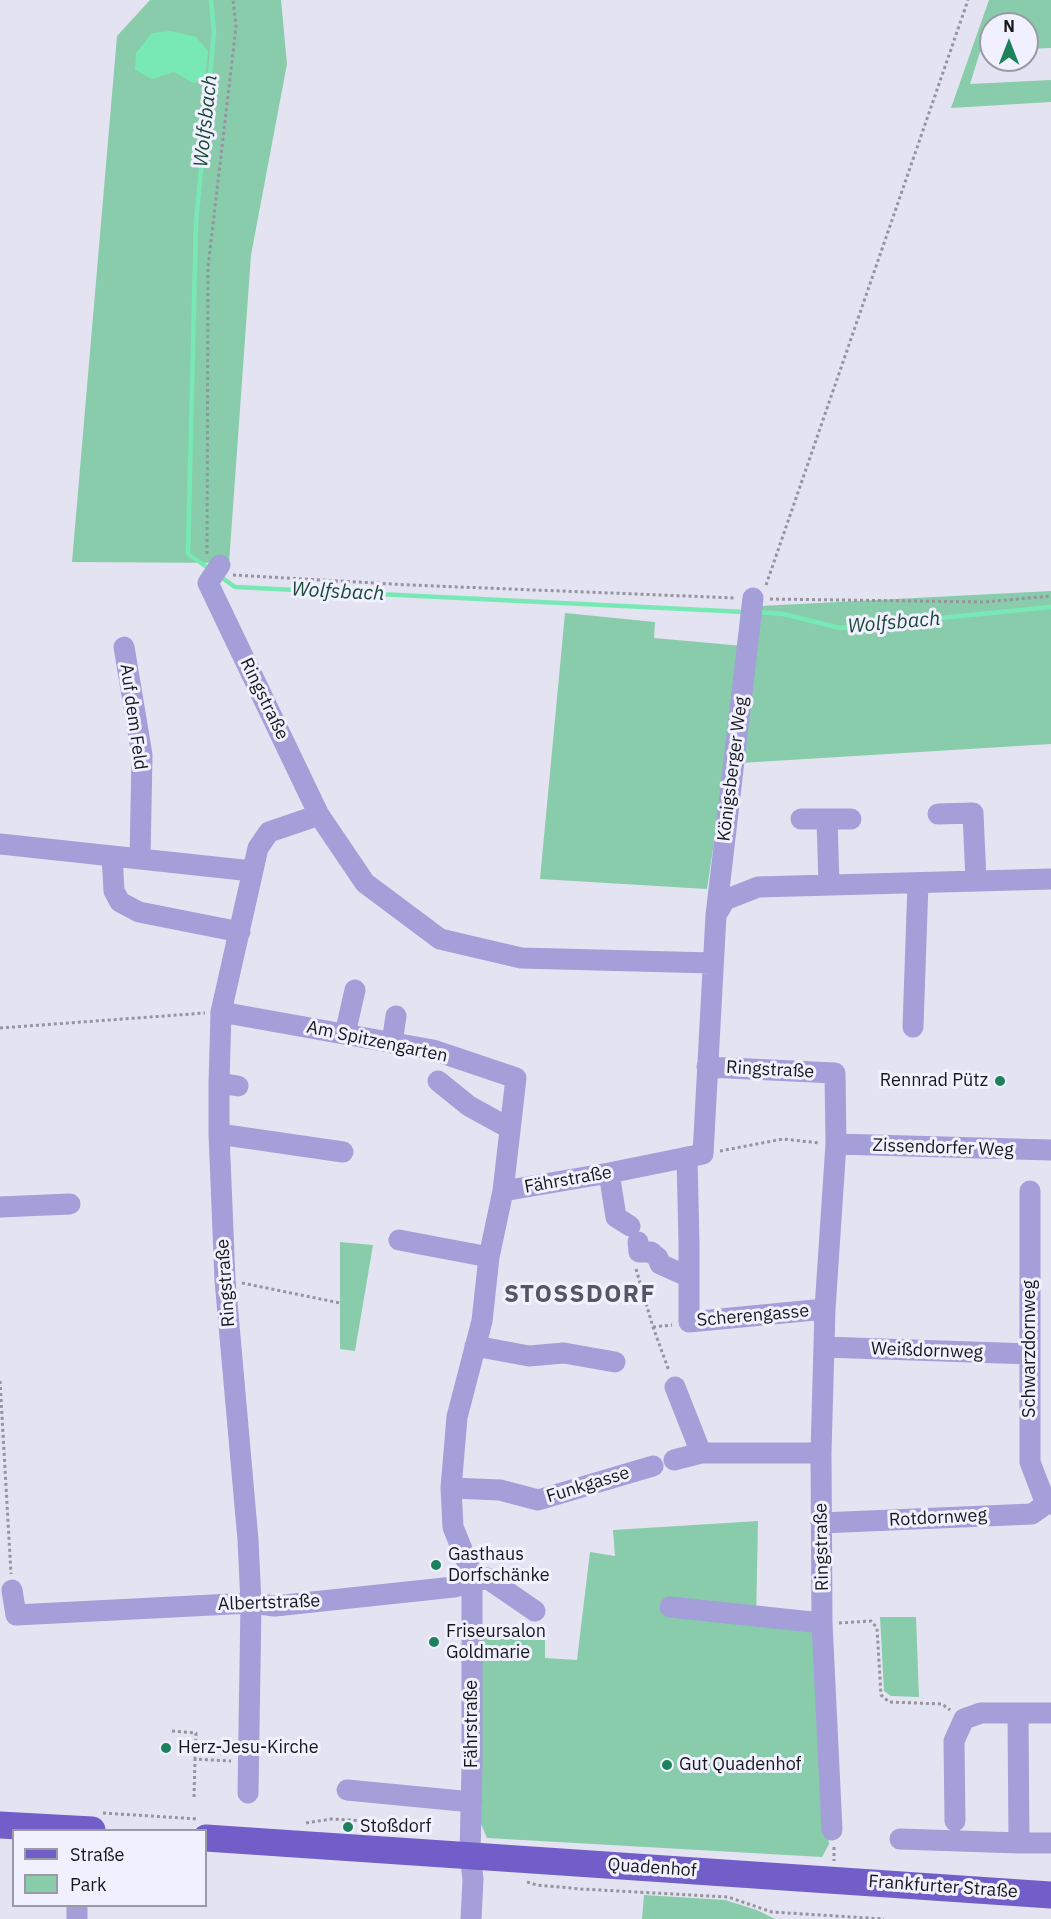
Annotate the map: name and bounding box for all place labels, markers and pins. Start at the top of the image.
place label: Rennrad Pütz [880,1070,988,1092]
marker: Rennrad Pütz [993,1074,1007,1088]
place label: Gasthaus Dorfschänke [448,1544,550,1586]
marker: Gasthaus Dorfschänke [429,1558,443,1572]
place label: Friseursalon Goldmarie [446,1621,546,1664]
marker: Friseursalon Goldmarie [427,1635,441,1649]
place label: Herz-Jesu-Kirche [178,1737,319,1759]
marker: Herz-Jesu-Kirche [159,1741,173,1755]
place label: Gut Quadenhof [679,1754,801,1776]
marker: Gut Quadenhof [660,1758,674,1772]
place label: Stoßdorf [360,1816,431,1838]
marker: Stoßdorf [341,1820,355,1834]

